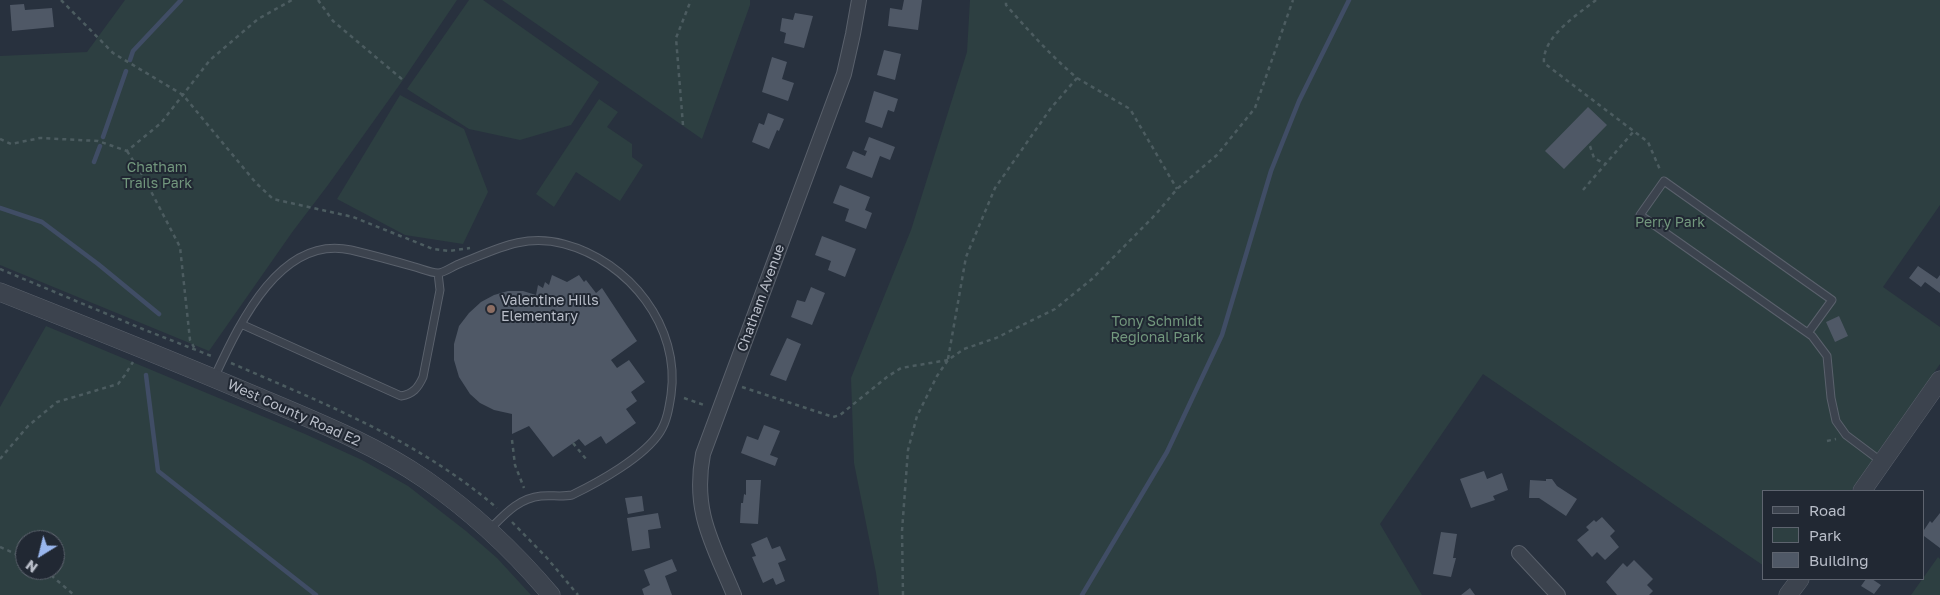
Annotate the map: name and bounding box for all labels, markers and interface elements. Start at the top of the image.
park label: Chatham Trails Park [122,160,192,192]
park label: Perry Park [1635,215,1705,231]
street label: Chatham Avenue [734,242,788,354]
place label: Valentine Hills Elementary [501,293,599,326]
marker: Valentine Hills Elementary [485,303,497,315]
park label: Tony Schmidt Regional Park [1110,314,1204,347]
street label: West County Road E2 [225,376,363,450]
legend [1762,490,1925,580]
text: Road [1809,501,1846,519]
text: Park [1809,526,1841,544]
north arrow [15,530,65,580]
text: Building [1809,551,1869,569]
text: N [22,557,41,577]

